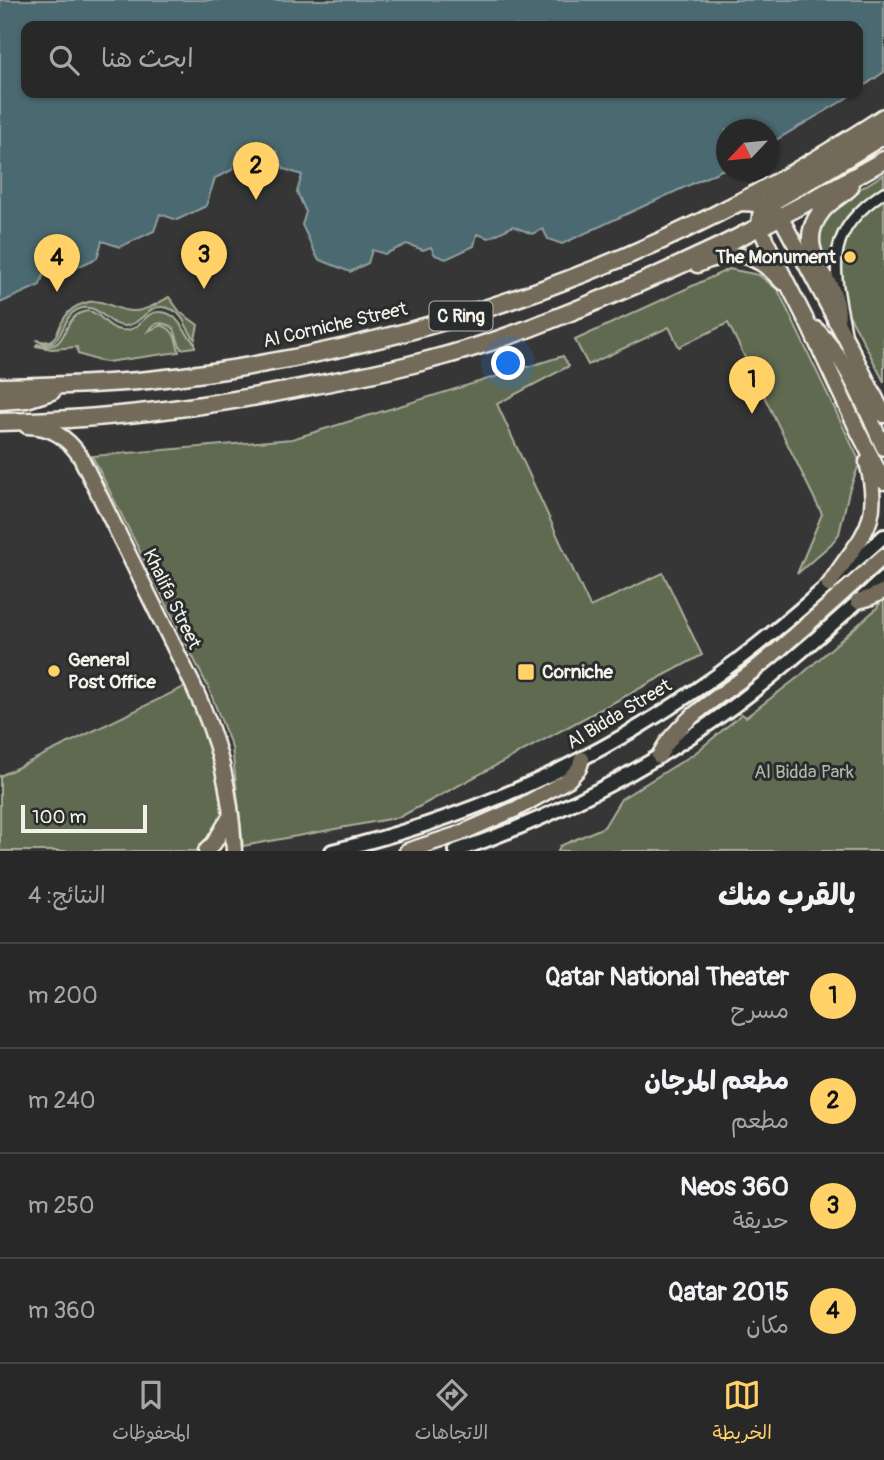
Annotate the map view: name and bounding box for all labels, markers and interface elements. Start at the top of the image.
search box [21,21,863,98]
icon: search [45,41,83,79]
text: ابحث هنا [101,43,194,75]
north arrow [716,119,779,182]
pin: 2 [233,142,279,200]
pin: 3 [181,231,227,289]
pin: 4 [34,234,80,292]
place label: The Monument [715,245,837,269]
marker: The Monument [842,249,858,265]
street label: Al Corniche Street [260,297,410,353]
road number: C Ring [430,302,492,330]
your location [491,346,525,380]
pin: 1 [729,356,775,414]
street label: Khalifa Street [137,545,207,653]
place label: General Post Office [68,648,156,694]
place label: Corniche [542,660,613,684]
marker: Corniche [516,662,536,682]
marker: General Post Office [46,663,62,679]
street label: Al Bidda Street [562,673,676,755]
park label: Al Bidda Park [754,760,854,784]
scale bar [21,802,147,834]
text: 100 m [32,805,86,829]
text: بالقرب منك [718,877,856,914]
text: النتائج: 4 [28,881,106,910]
text: Qatar National Theater [545,961,789,993]
text: 200 m [28,981,98,1010]
text: 1 [829,981,838,1010]
text: مسرح [731,996,789,1025]
text: مطعم المرجان [644,1065,789,1097]
text: 240 m [28,1086,95,1115]
text: 2 [827,1086,839,1115]
text: مطعم [731,1106,789,1135]
text: Neos 360 [680,1171,789,1203]
text: 250 m [28,1191,94,1220]
text: 3 [827,1191,839,1220]
text: حديقة [733,1206,789,1235]
text: Qatar 2015 [668,1276,789,1308]
text: 360 m [28,1296,95,1325]
text: 4 [826,1296,840,1325]
text: مكان [746,1311,789,1340]
tab: المحفوظات [112,1376,190,1449]
tab: الاتجاهات [415,1376,488,1449]
tab: الخريطة [713,1376,772,1449]

